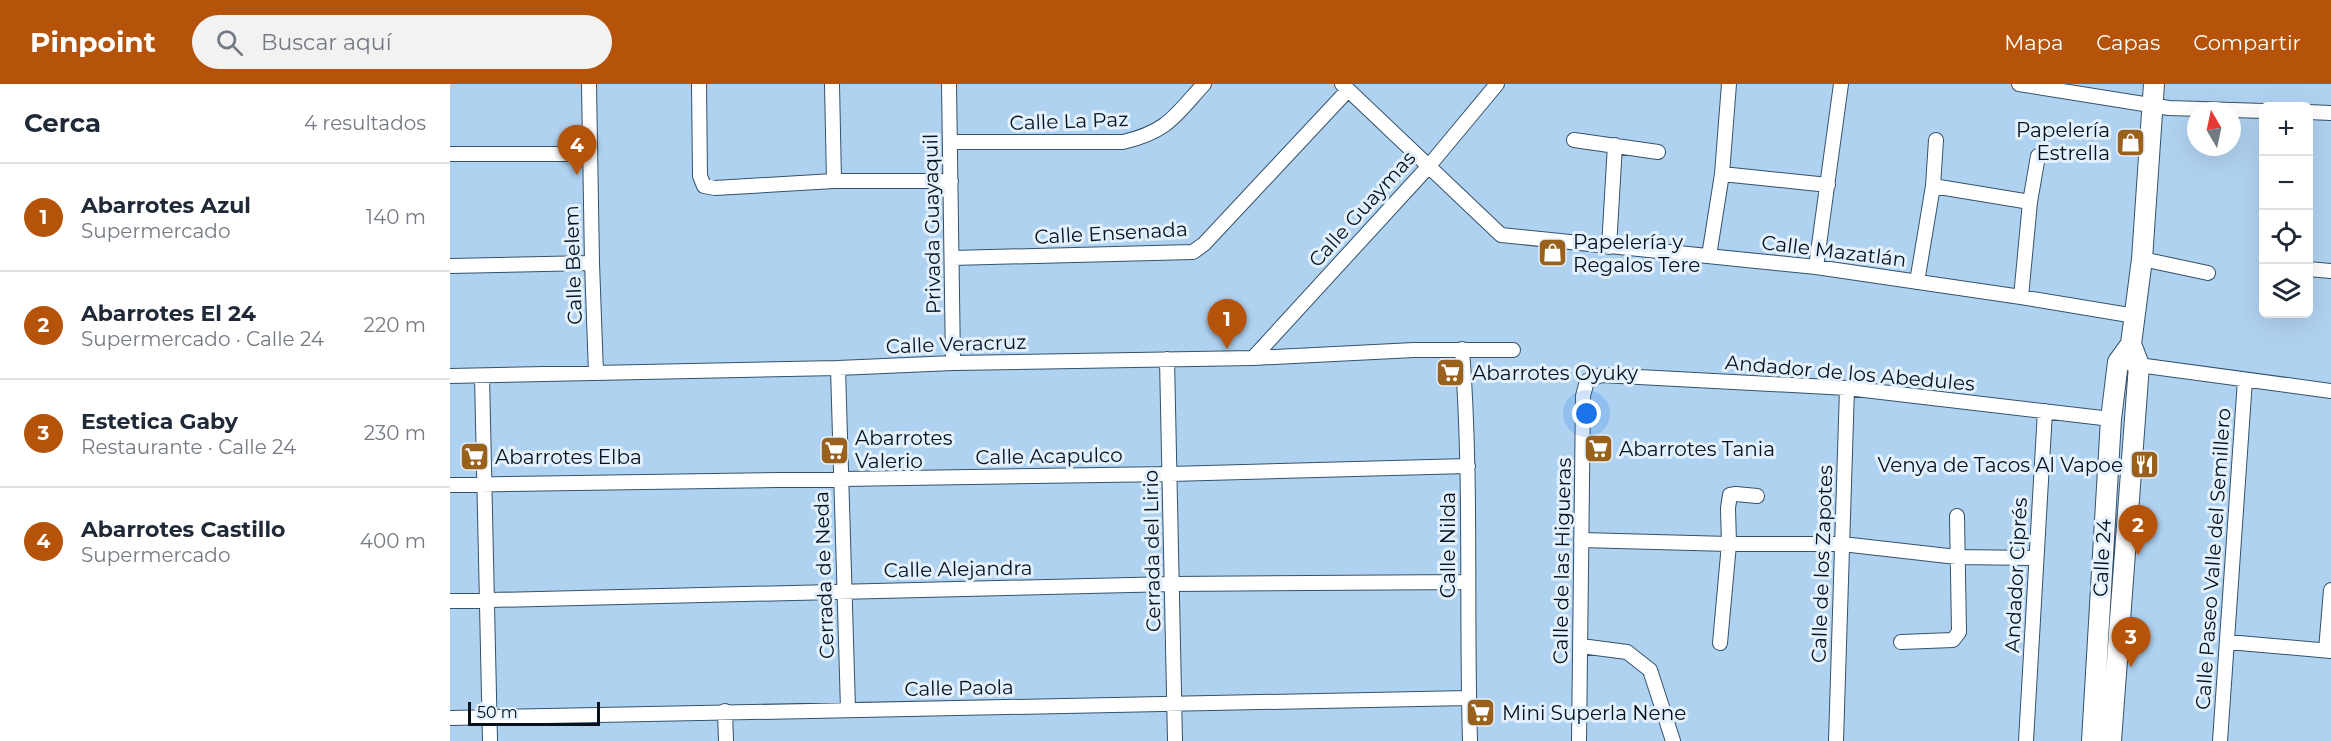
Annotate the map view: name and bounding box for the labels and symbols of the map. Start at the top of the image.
north arrow [2187,102,2241,156]
street label: Calle La Paz [1009,107,1129,135]
place label: Papelería Estrella [2016,118,2110,165]
pin: 4 [558,126,596,175]
shop icon: Papelería Estrella [2115,126,2147,158]
street label: Privada Guayaquil [918,134,946,314]
street label: Calle Guaymas [1304,146,1421,272]
street label: Calle Belem [559,205,587,325]
street label: Calle Ensenada [1034,217,1188,249]
place label: Papelería y Regalos Tere [1573,230,1700,277]
street label: Calle Mazatlán [1760,230,1908,272]
shop icon: Papelería y Regalos Tere [1536,237,1568,269]
pin: 1 [1208,300,1246,349]
street label: Calle Veracruz [885,330,1027,358]
street label: Andador de los Abedules [1724,350,1976,396]
supermarket icon: Abarrotes Oyuky [1435,357,1467,389]
place label: Abarrotes Oyuky [1472,361,1638,385]
your location [1572,399,1601,428]
street label: Calle Paseo Valle del Semillero [2190,407,2236,711]
place label: Abarrotes Valerio [855,426,953,473]
supermarket icon: Abarrotes Tania [1582,433,1614,465]
supermarket icon: Abarrotes Valerio [818,434,850,466]
place label: Abarrotes Tania [1619,437,1775,461]
supermarket icon: Abarrotes Elba [458,441,490,473]
street label: Calle Acapulco [975,443,1123,469]
place label: Abarrotes Elba [495,445,642,469]
restaurant icon: Venya de Tacos Al Vapoe [2128,449,2160,481]
place label: Venya de Tacos Al Vapoe [1877,453,2123,477]
street label: Calle de las Higueras [1548,457,1576,664]
street label: Calle de los Zapotes [1807,464,1837,663]
street label: Cerrada del Lirio [1139,470,1165,632]
street label: Cerrada de Neda [809,491,839,659]
street label: Calle Nilda [1436,492,1460,598]
street label: Andador Ciprés [2000,497,2032,653]
pin: 2 [2118,506,2158,555]
street label: Calle 24 [2088,518,2116,598]
street label: Calle Alejandra [883,556,1033,582]
pin: 3 [2112,618,2150,667]
street label: Calle Paola [904,675,1014,701]
supermarket icon: Mini Superla Nene [1465,697,1497,729]
scale bar [468,699,600,726]
place label: Mini Superla Nene [1502,701,1686,725]

